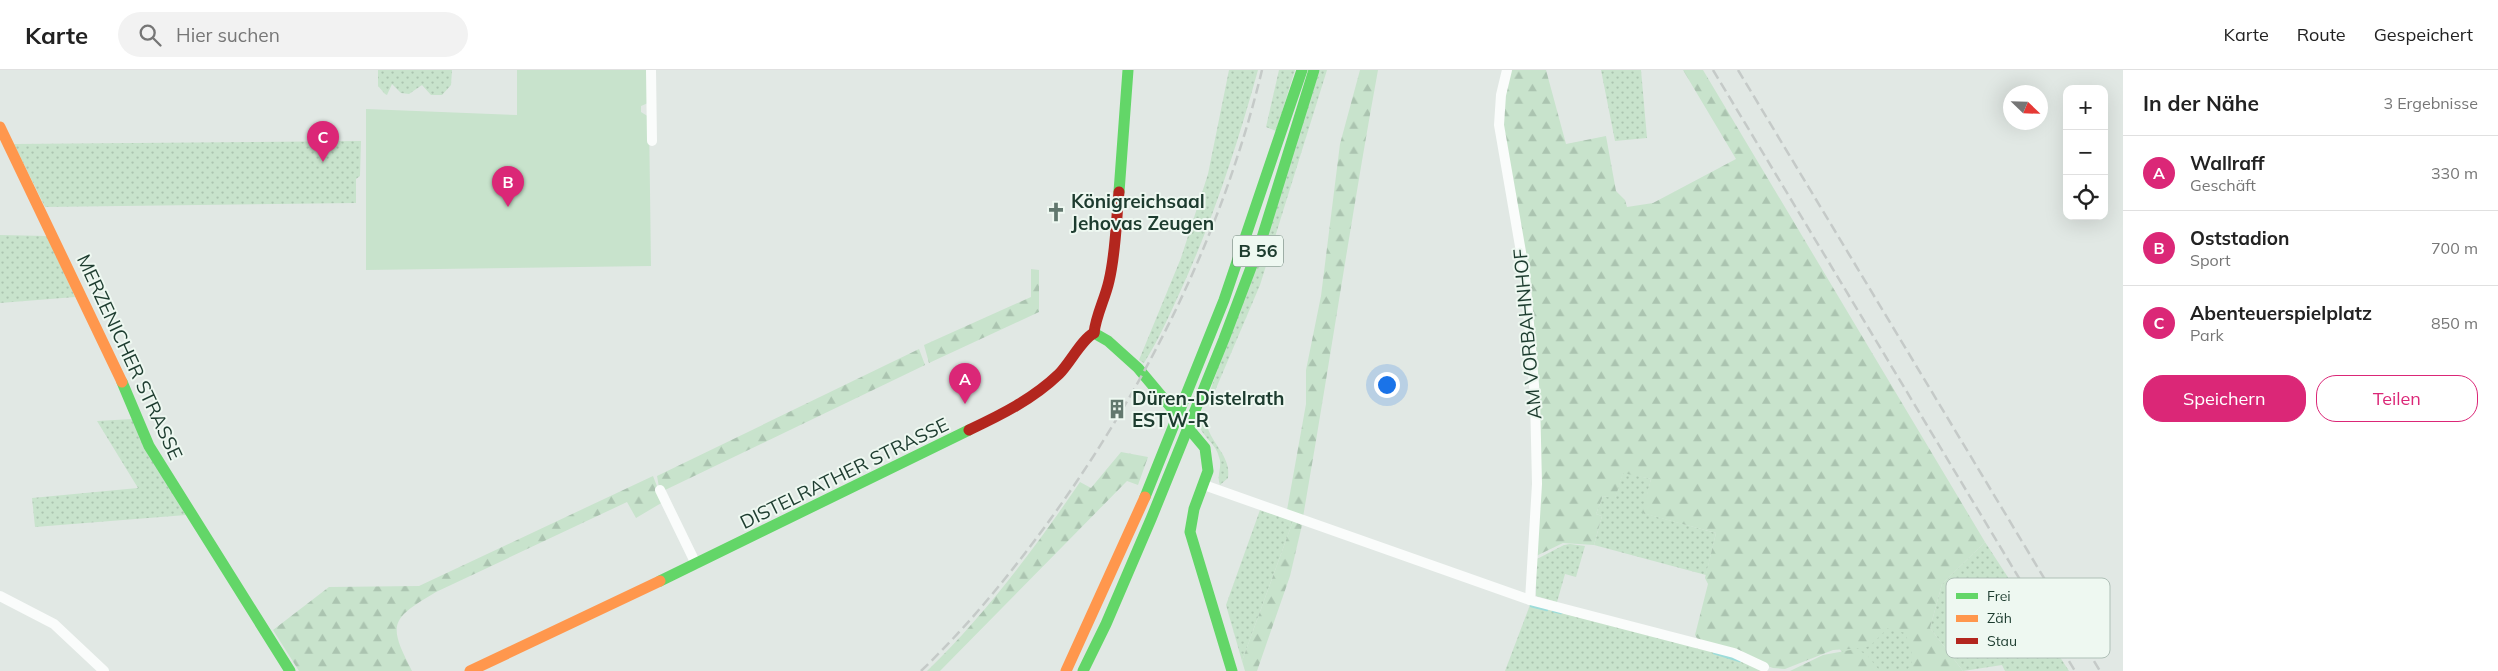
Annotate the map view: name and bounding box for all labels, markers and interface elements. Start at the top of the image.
search box [118,12,468,57]
text: Karte [25,20,88,50]
icon: search [136,21,164,49]
text: Hier suchen [176,23,280,47]
text: Karte [2224,23,2269,46]
text: Route [2297,23,2346,46]
text: Gespeichert [2374,23,2473,46]
north arrow [2003,85,2048,130]
map controls [2063,85,2108,220]
button: + [2063,85,2108,130]
text: In der Nähe [2143,90,2259,116]
text: 3 Ergebnisse [2383,93,2478,113]
pin: C [307,121,339,162]
button: − [2063,130,2108,175]
text: Wallraff [2190,151,2265,175]
text: A [2153,163,2165,183]
text: 330 m [2431,163,2478,183]
pin: B [492,166,524,207]
button: locate [2063,175,2108,220]
text: Geschäft [2190,175,2256,195]
place label: Königreichsaal Jehovas Zeugen [1071,189,1214,235]
church icon: Königreichsaal Jehovas Zeugen [1045,201,1067,223]
text: Oststadion [2190,226,2289,250]
road number: B 56 [1233,236,1283,267]
text: B [2153,238,2165,258]
text: 700 m [2431,238,2478,258]
street label: AM VORBAHNHOF [1508,247,1546,420]
text: Sport [2190,250,2231,270]
street label: MERZENICHER STRASSE [72,251,188,463]
text: Abenteuerspielplatz [2190,301,2372,325]
text: C [2154,313,2164,333]
text: 850 m [2431,313,2478,333]
text: Park [2190,325,2224,345]
pin: A [949,363,981,404]
your location [1374,372,1400,398]
button: Speichern [2143,375,2306,422]
button: Teilen [2316,375,2478,422]
place label: Düren-Distelrath ESTW-R [1132,386,1284,432]
building icon: Düren-Distelrath ESTW-R [1106,398,1128,420]
street label: DISTELRATHER STRASSE [736,412,952,534]
legend [1946,578,2110,658]
text: Frei [1987,587,2011,605]
text: Zäh [1987,609,2012,627]
text: Stau [1987,632,2017,650]

